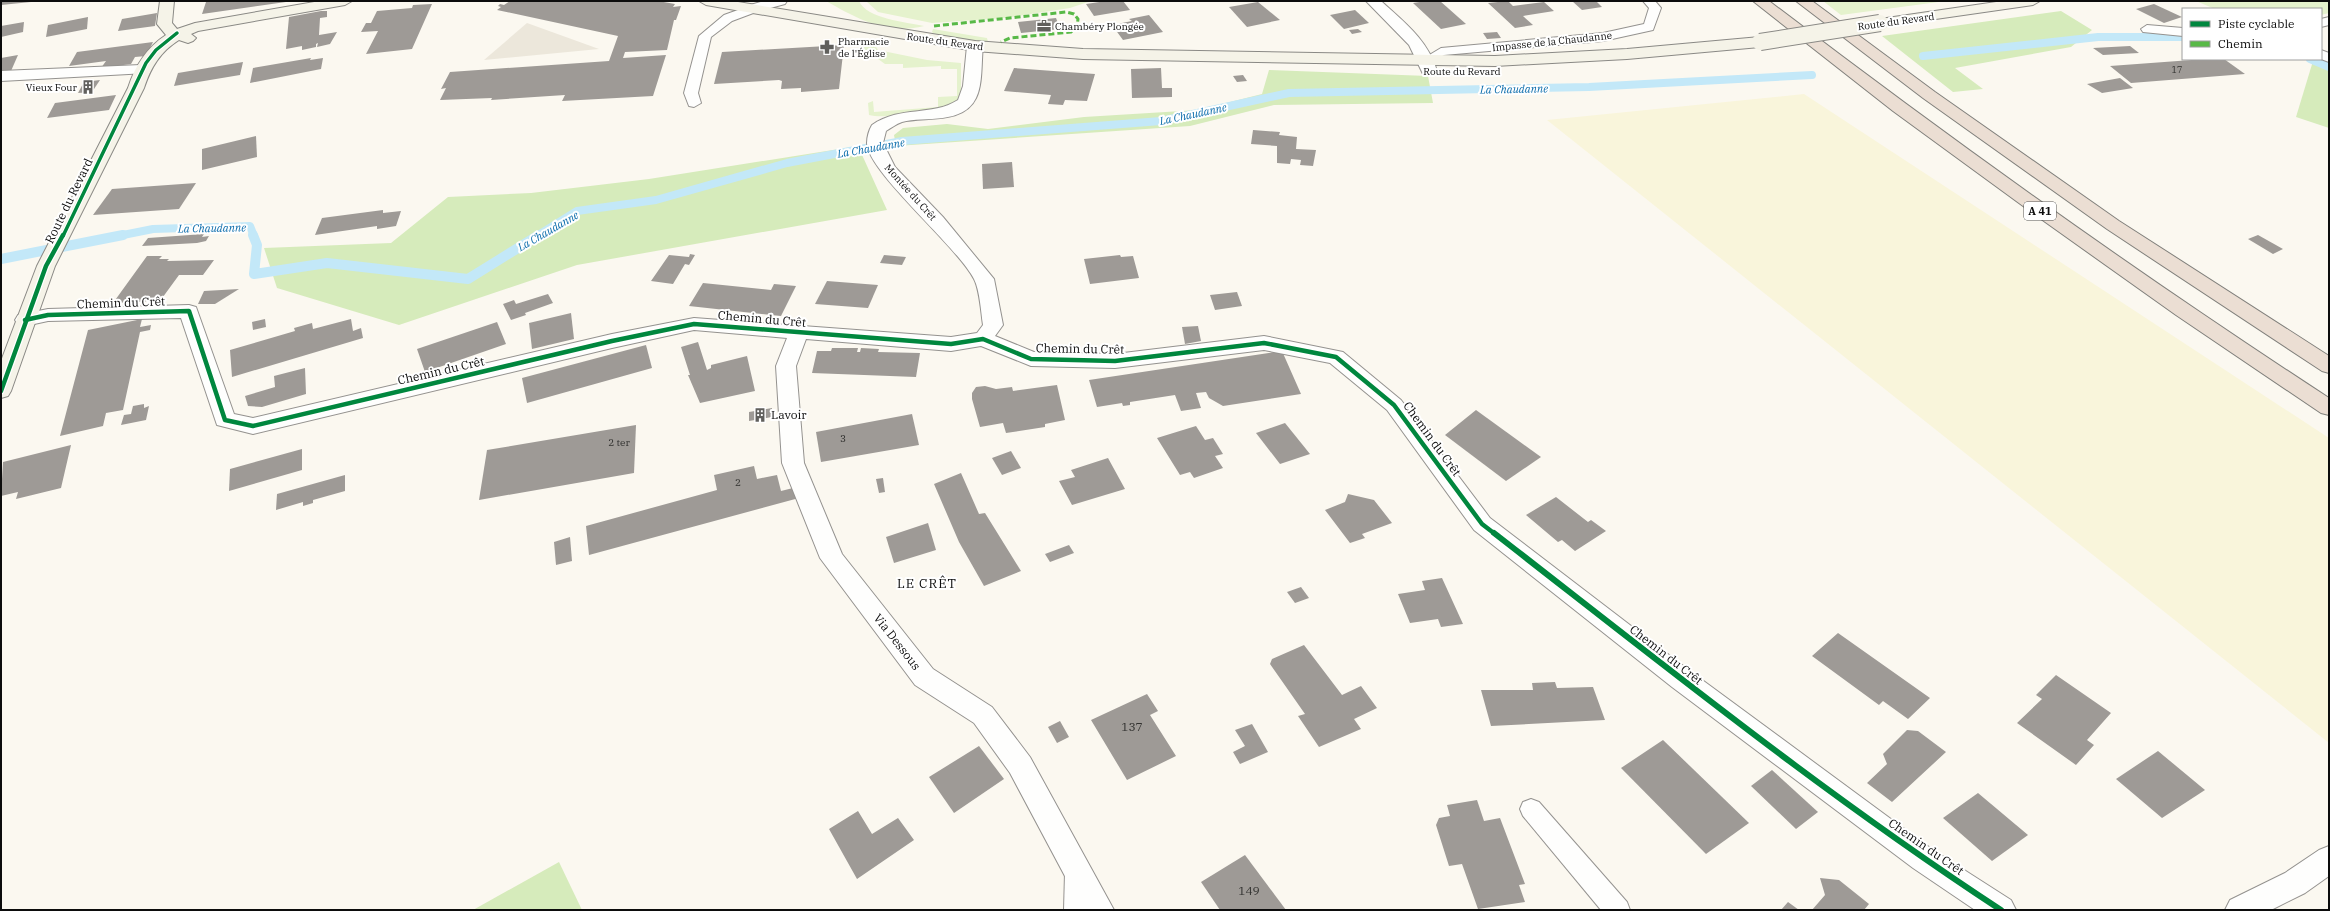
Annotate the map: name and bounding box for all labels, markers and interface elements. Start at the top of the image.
legend [2182,8,2322,60]
street label: Route du Revard [1857,10,1935,33]
text: Piste cyclable [2218,16,2294,31]
office icon: Chambéry Plongée [1036,18,1052,34]
place label: Chambéry Plongée [1055,20,1144,33]
street label: Impasse de la Chaudanne [1491,29,1613,54]
street label: Route du Revard [906,30,984,53]
place label: Pharmacie de l'Église [838,35,889,60]
text: Chemin [2218,36,2263,51]
pharmacy icon: Pharmacie de l'Église [819,39,835,55]
house number: 17 [2172,64,2182,75]
street label: Route du Revard [1423,65,1501,78]
building icon: Vieux Four [80,79,96,95]
place label: Vieux Four [26,81,78,94]
water label: La Chaudanne [1479,81,1548,97]
water label: La Chaudanne [1157,100,1228,128]
water label: La Chaudanne [835,135,906,161]
street label: Route du Revard [41,156,96,246]
street label: Montée du Crêt [882,161,940,224]
road number: A 41 [2024,202,2056,220]
water label: La Chaudanne [514,208,581,255]
water label: La Chaudanne [177,220,246,236]
street label: Chemin du Crêt [77,293,165,312]
street label: Chemin du Crêt [717,307,807,330]
street label: Chemin du Crêt [1036,340,1124,357]
street label: Chemin du Crêt [396,353,486,388]
street label: Chemin du Crêt [1400,399,1464,479]
building icon: Lavoir [752,407,768,423]
place label: Lavoir [771,407,807,422]
house number: 3 [840,432,846,445]
house number: 2 ter [608,436,630,449]
house number: 2 [735,476,741,489]
district label: LE CRÊT [897,575,957,592]
street label: Via Dessous [871,610,924,673]
street label: Chemin du Crêt [1627,621,1706,688]
house number: 137 [1121,719,1143,734]
street label: Chemin du Crêt [1886,815,1967,878]
house number: 149 [1238,883,1260,898]

